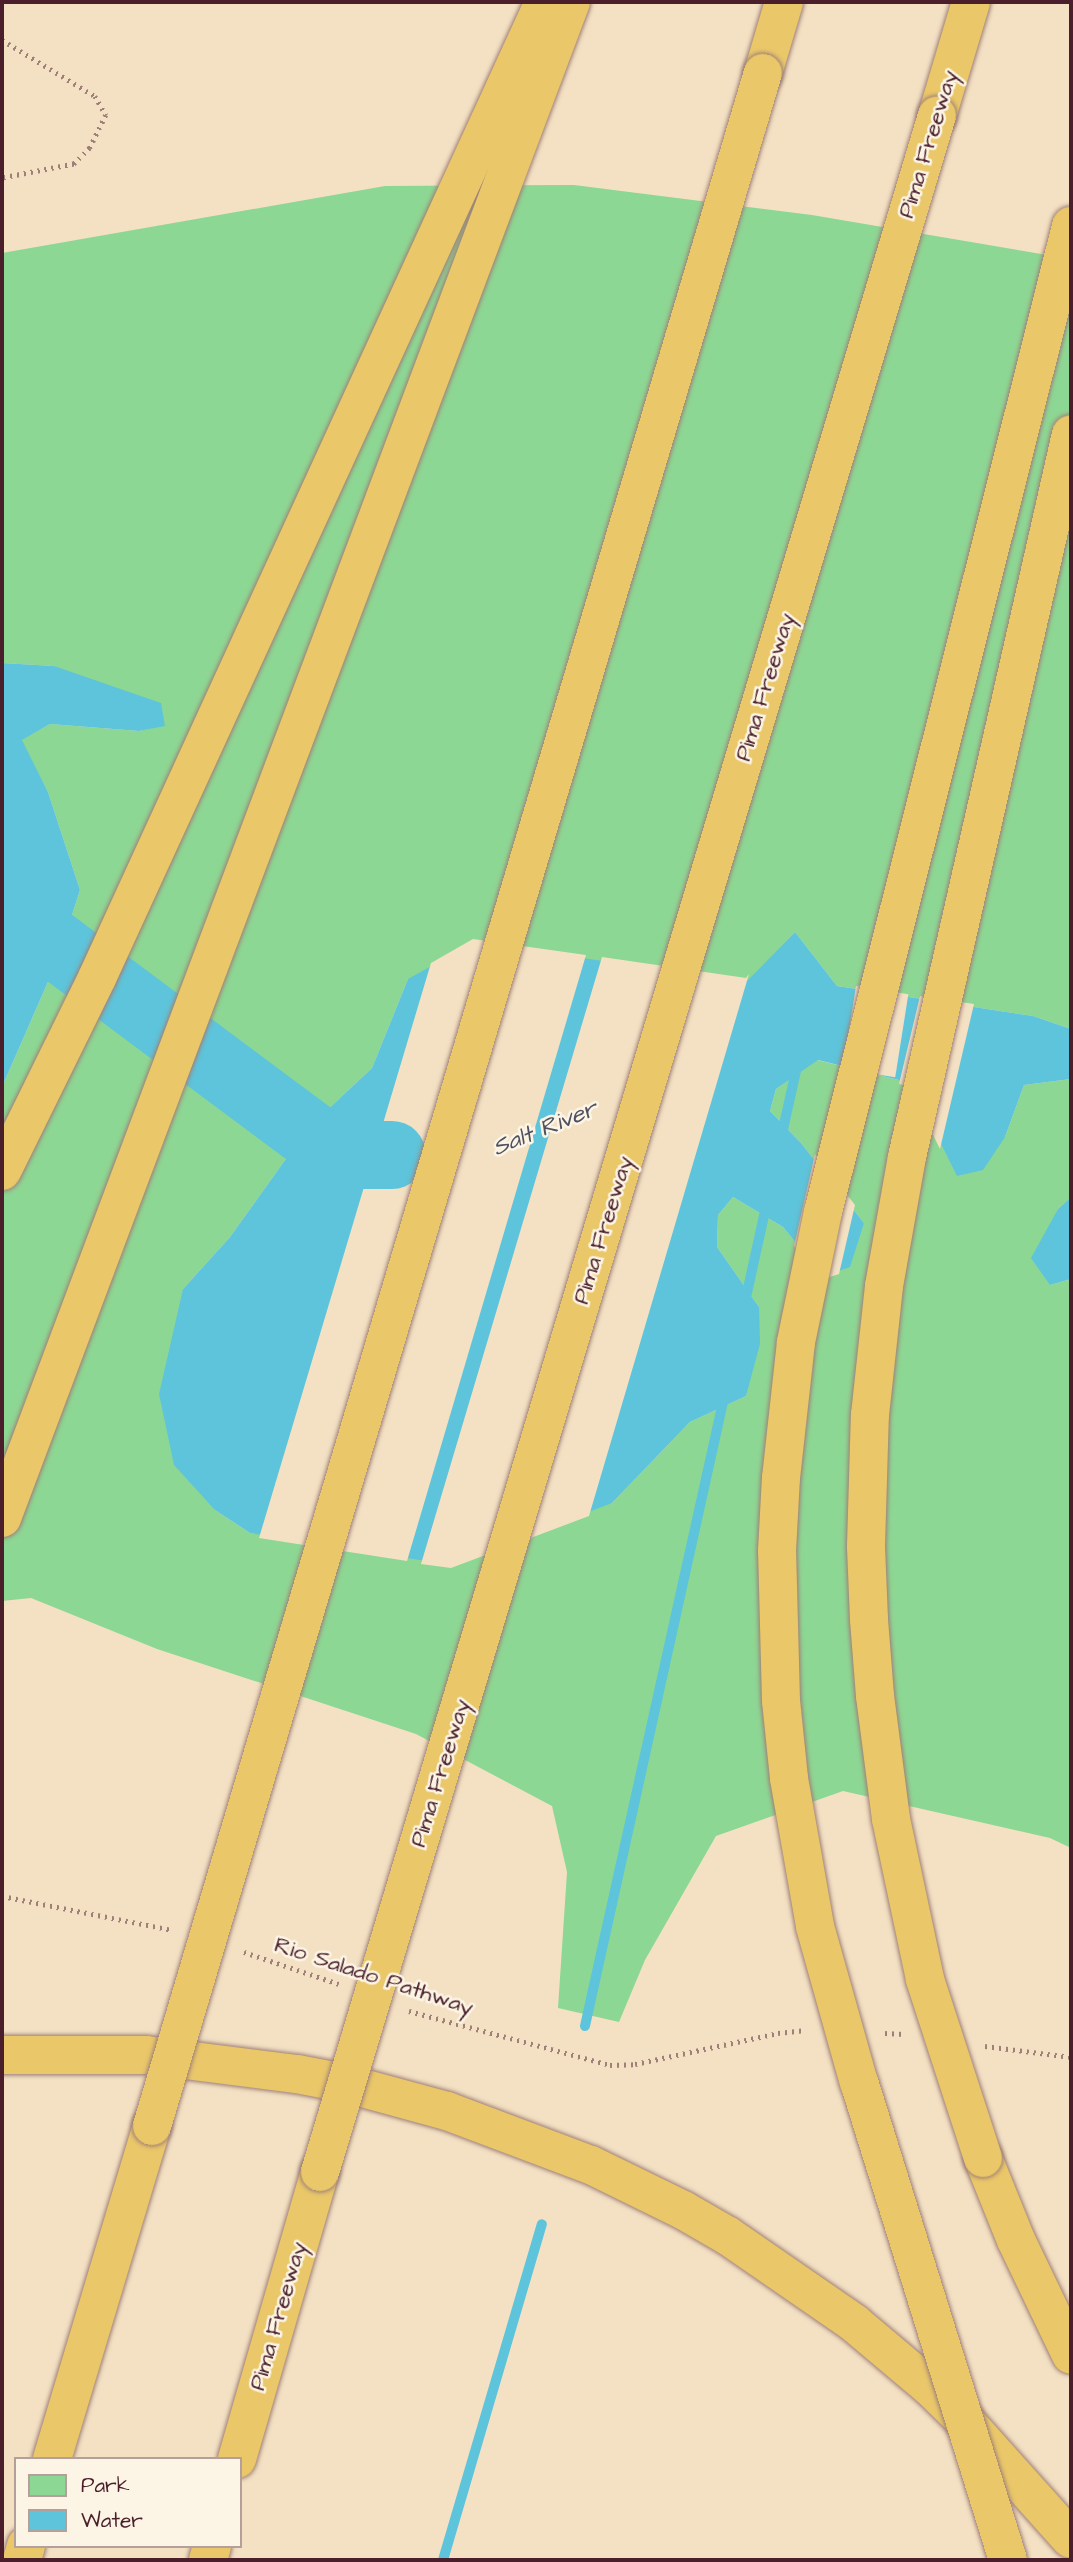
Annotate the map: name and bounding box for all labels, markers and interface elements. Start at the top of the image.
street label: Pima Freeway [892,67,964,221]
street label: Pima Freeway [729,610,801,764]
water label: Salt River [489,1095,601,1163]
street label: Pima Freeway [567,1153,639,1307]
street label: Pima Freeway [404,1696,476,1850]
street label: Rio Salado Pathway [271,1931,477,2021]
street label: Pima Freeway [244,2238,312,2394]
legend [14,2457,242,2548]
text: Park [81,2471,130,2500]
text: Water [81,2506,143,2535]

